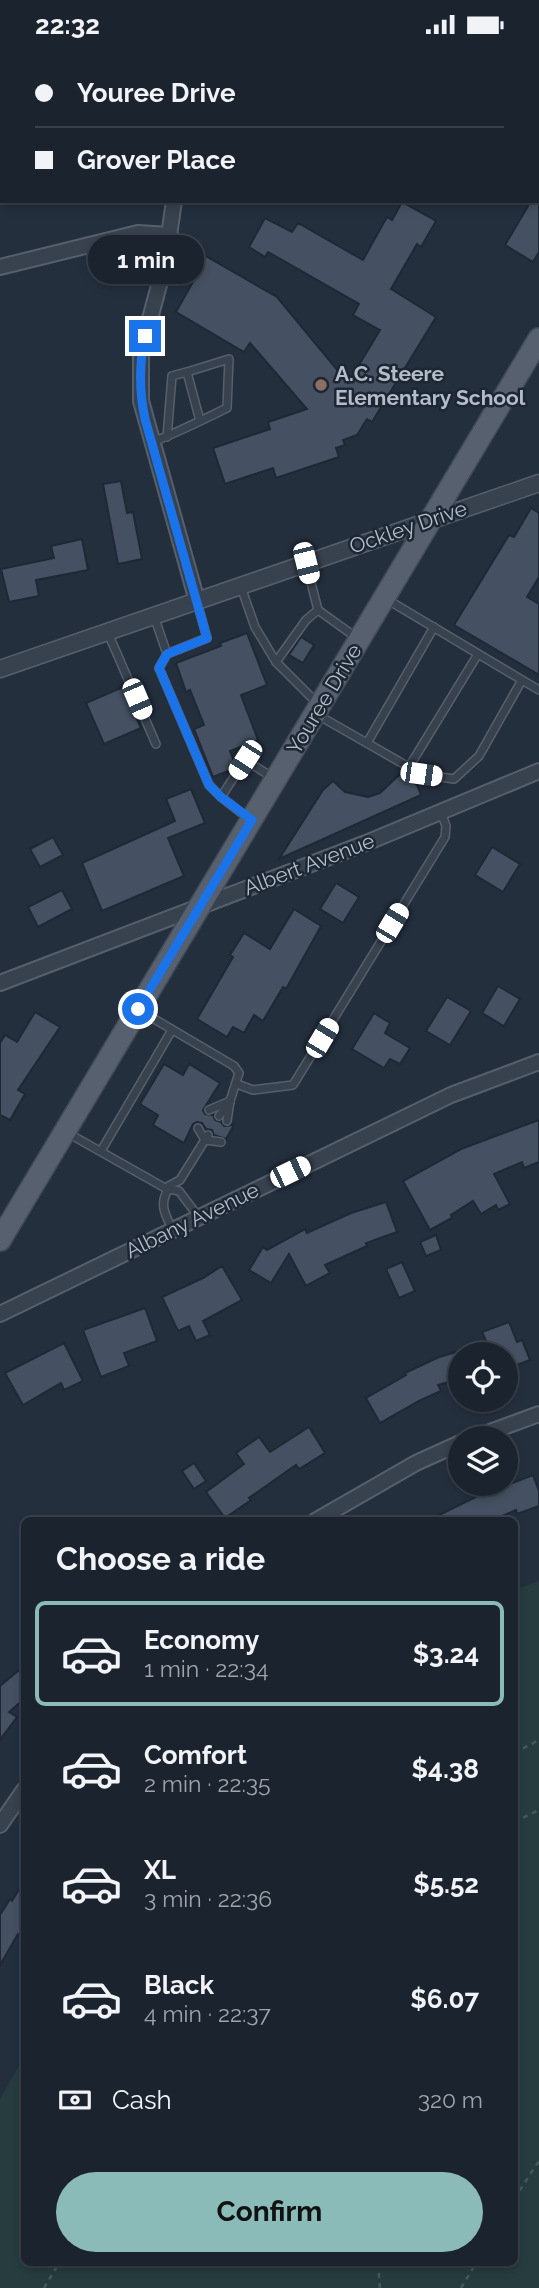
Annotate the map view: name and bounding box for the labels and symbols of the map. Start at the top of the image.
callout: 1 min [87,235,203,283]
route end [129,320,161,352]
place label: A.C. Steere Elementary School [335,361,526,410]
marker: A.C. Steere Elementary School [313,377,329,393]
street label: Ockley Drive [346,495,470,559]
car [291,540,322,586]
street label: Youree Drive [281,639,367,759]
car [120,676,155,722]
car [225,737,266,783]
car [399,761,444,787]
street label: Albert Avenue [240,828,378,900]
car [373,900,412,946]
route start [122,993,154,1025]
car [303,1015,342,1061]
car [267,1153,314,1191]
street label: Albany Avenue [121,1177,263,1263]

